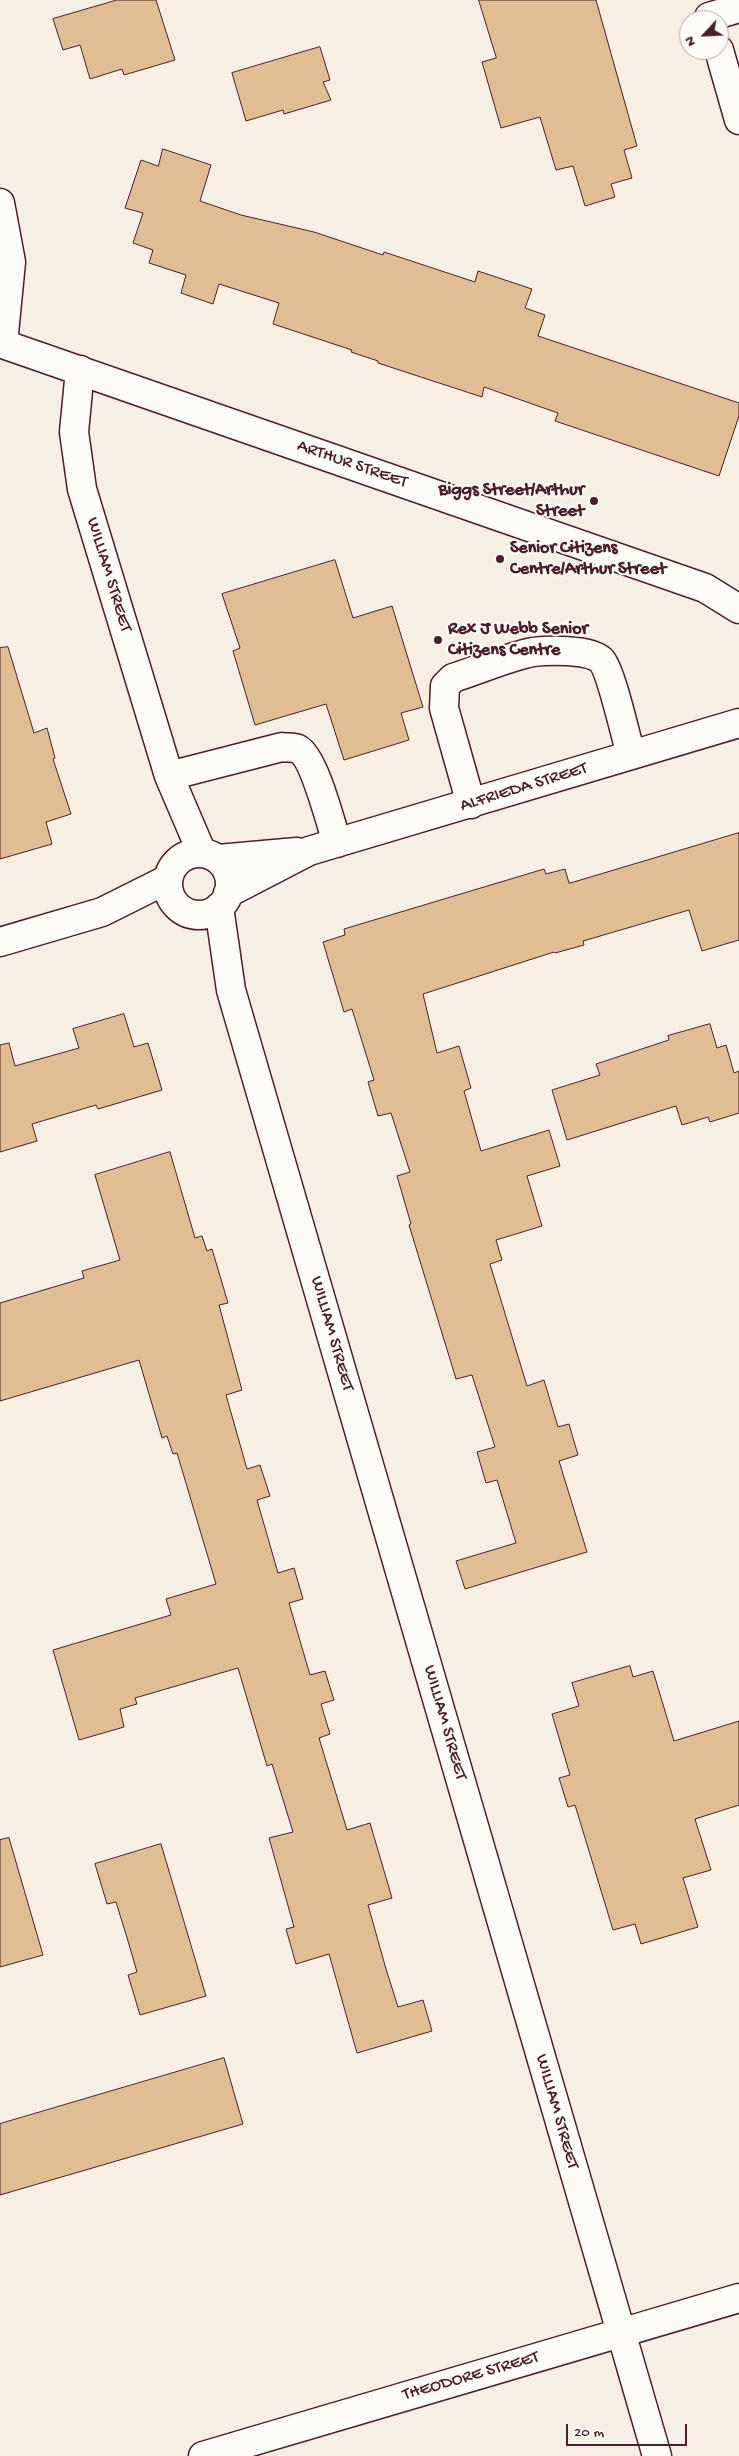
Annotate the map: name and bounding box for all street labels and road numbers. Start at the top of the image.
street label: ARTHUR STREET [294,436,410,494]
street label: WILLIAM STREET [80,515,136,635]
street label: ALFRIEDA STREET [458,758,590,818]
street label: WILLIAM STREET [304,1274,358,1394]
street label: WILLIAM STREET [417,1663,471,1783]
street label: WILLIAM STREET [529,2052,583,2172]
street label: THEODORE STREET [400,2347,542,2407]

